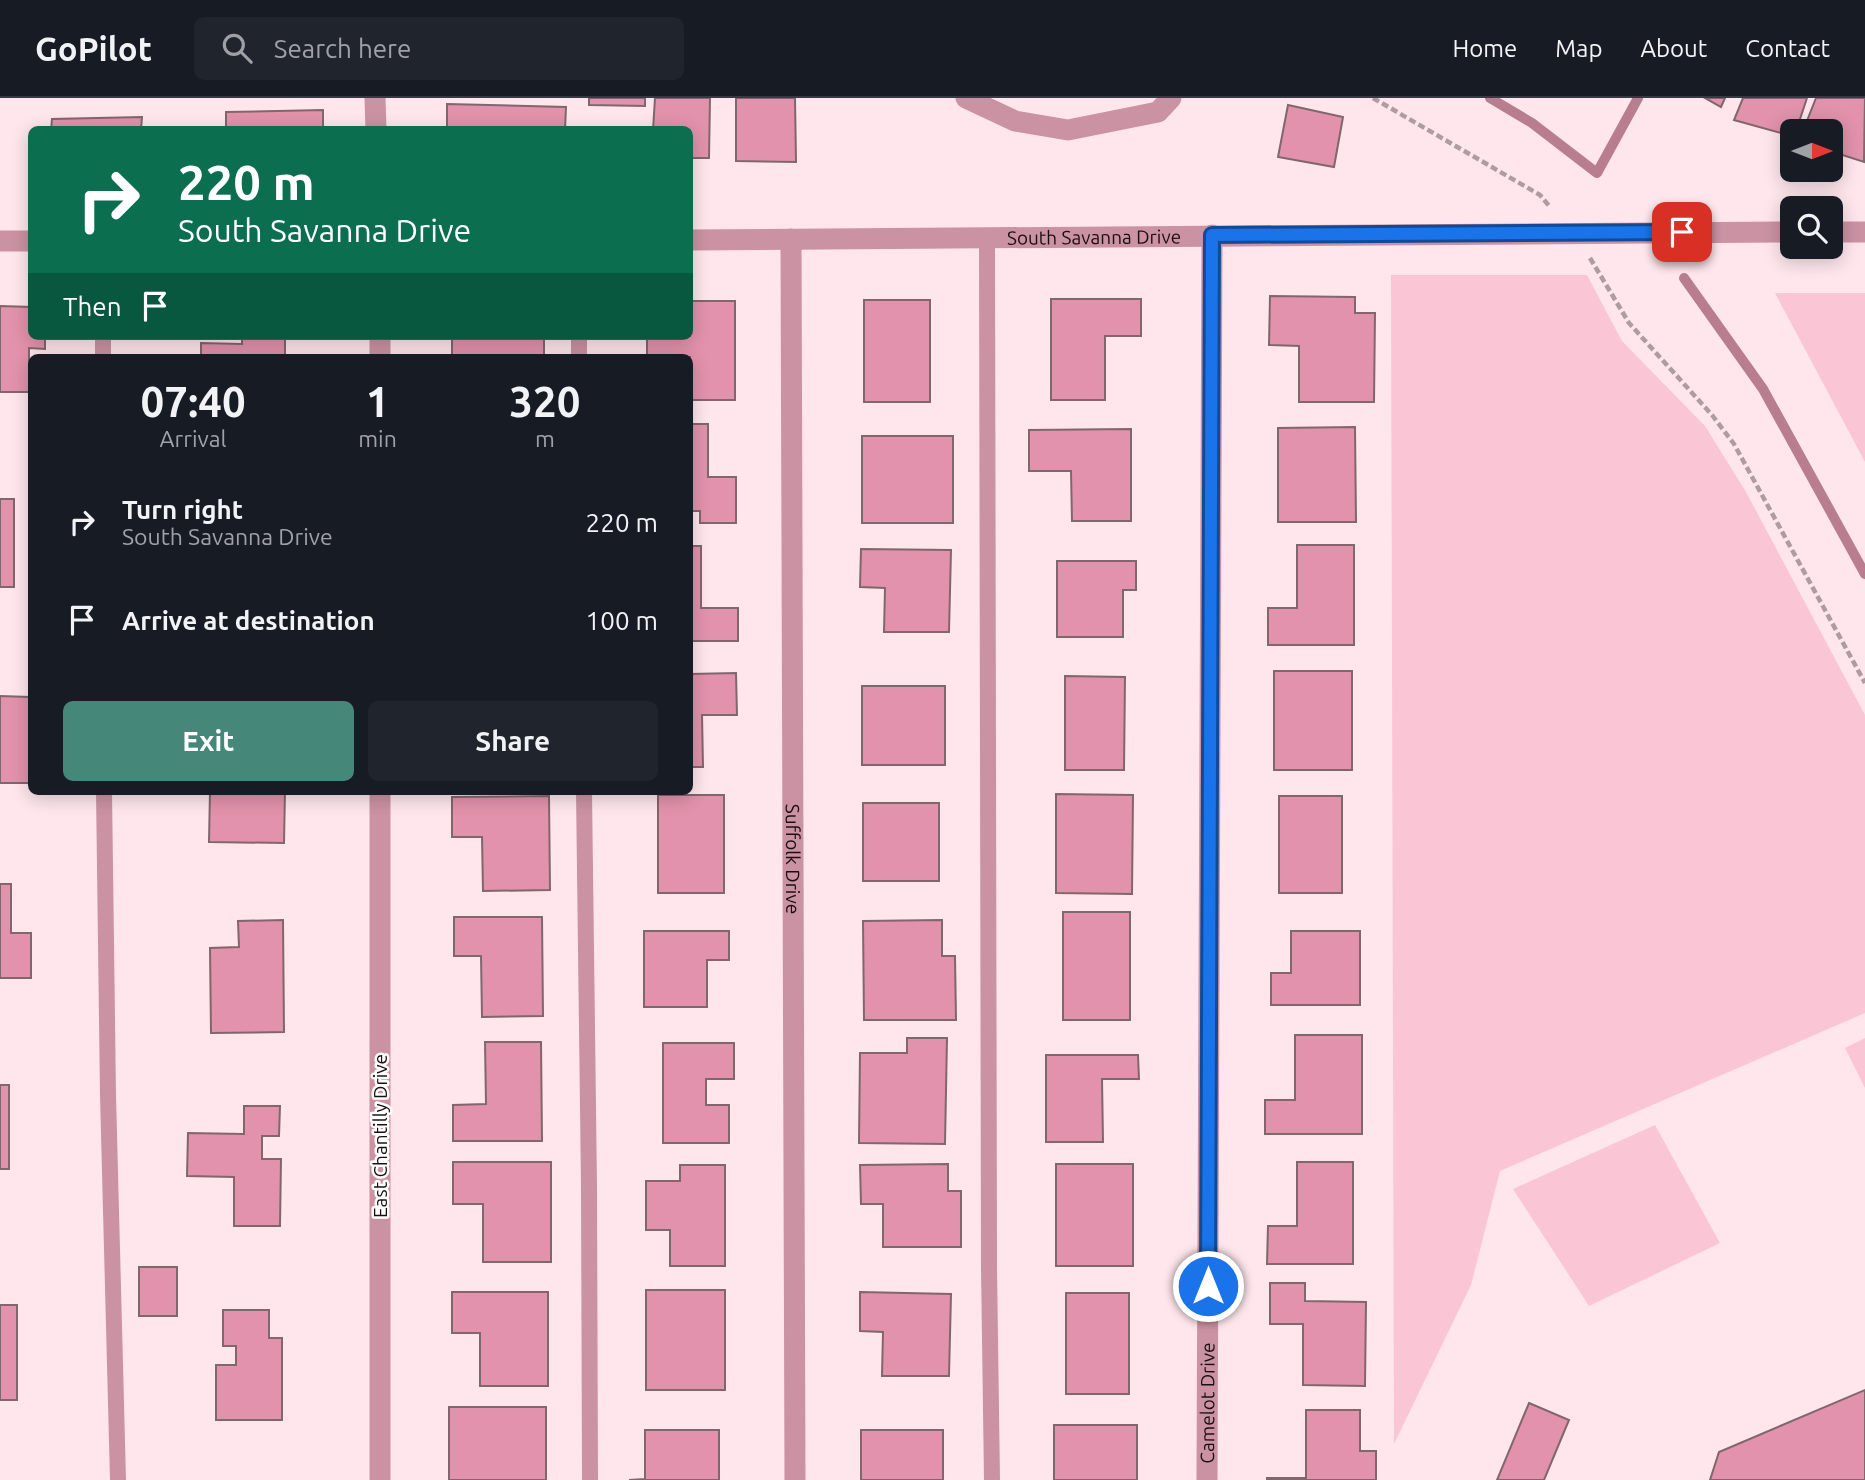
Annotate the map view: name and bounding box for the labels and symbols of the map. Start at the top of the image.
north arrow [1780,119,1843,182]
pin [1652,202,1712,262]
street label: South Savanna Drive [1007,225,1181,249]
street label: Suffolk Drive [782,804,804,914]
street label: East Chantilly Drive [369,1054,391,1218]
position arrow [1171,1249,1245,1323]
street label: Camelot Drive [1196,1342,1219,1464]

